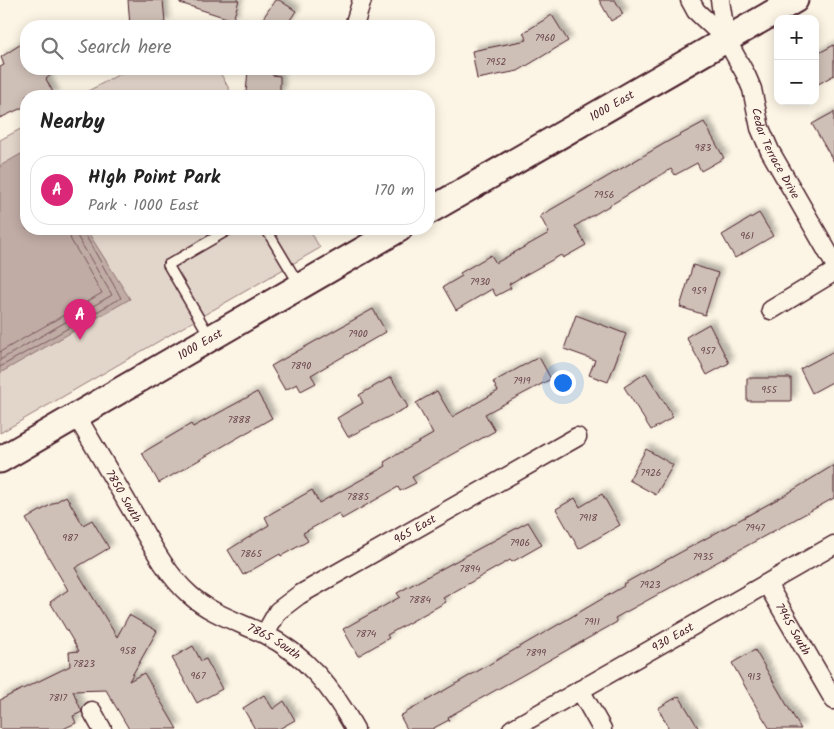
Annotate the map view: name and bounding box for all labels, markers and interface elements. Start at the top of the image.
map controls [774,15,819,105]
button: + [774,15,819,60]
search box [20,20,435,75]
house number: 7960 [535,30,555,46]
text: Search here [78,33,172,63]
icon: search [38,34,66,62]
house number: 7952 [486,54,507,70]
button: − [774,60,819,105]
street label: 1000 East [586,85,638,127]
text: Nearby [40,106,105,139]
street label: Cedar Terrace Drive [746,106,805,203]
house number: 983 [695,140,712,156]
text: HIgh Point Park [88,163,220,193]
text: A [52,178,62,203]
text: 170 m [374,178,414,203]
house number: 7956 [594,187,614,203]
text: Park · 1000 East [88,193,199,218]
house number: 961 [740,228,754,244]
house number: 7930 [470,274,490,290]
house number: 959 [691,283,707,299]
pin: A [64,299,96,340]
street label: 1000 East [174,324,226,365]
house number: 7900 [348,326,368,342]
house number: 957 [701,343,716,359]
house number: 7890 [291,358,311,374]
your location [550,370,576,396]
house number: 7919 [513,373,531,389]
house number: 955 [761,382,777,398]
house number: 7888 [228,412,251,428]
house number: 7926 [641,465,661,481]
street label: 7850 South [100,466,146,526]
house number: 7885 [347,489,370,505]
street label: 965 East [390,510,440,549]
house number: 7918 [579,510,598,526]
house number: 7947 [745,520,765,536]
house number: 987 [62,530,78,546]
house number: 7906 [510,535,530,551]
house number: 7865 [240,546,262,562]
house number: 7935 [693,549,714,565]
house number: 7894 [459,561,481,577]
house number: 7923 [639,577,661,593]
house number: 7884 [409,592,432,608]
street label: 7945 South [770,599,815,659]
house number: 7911 [584,614,600,630]
street label: 930 East [648,618,698,657]
street label: 7865 South [244,619,305,665]
house number: 7874 [356,626,377,642]
house number: 958 [120,643,137,659]
house number: 7899 [526,645,546,661]
house number: 7823 [73,656,95,672]
house number: 967 [190,668,206,684]
house number: 913 [747,669,761,685]
house number: 7817 [49,690,68,706]

